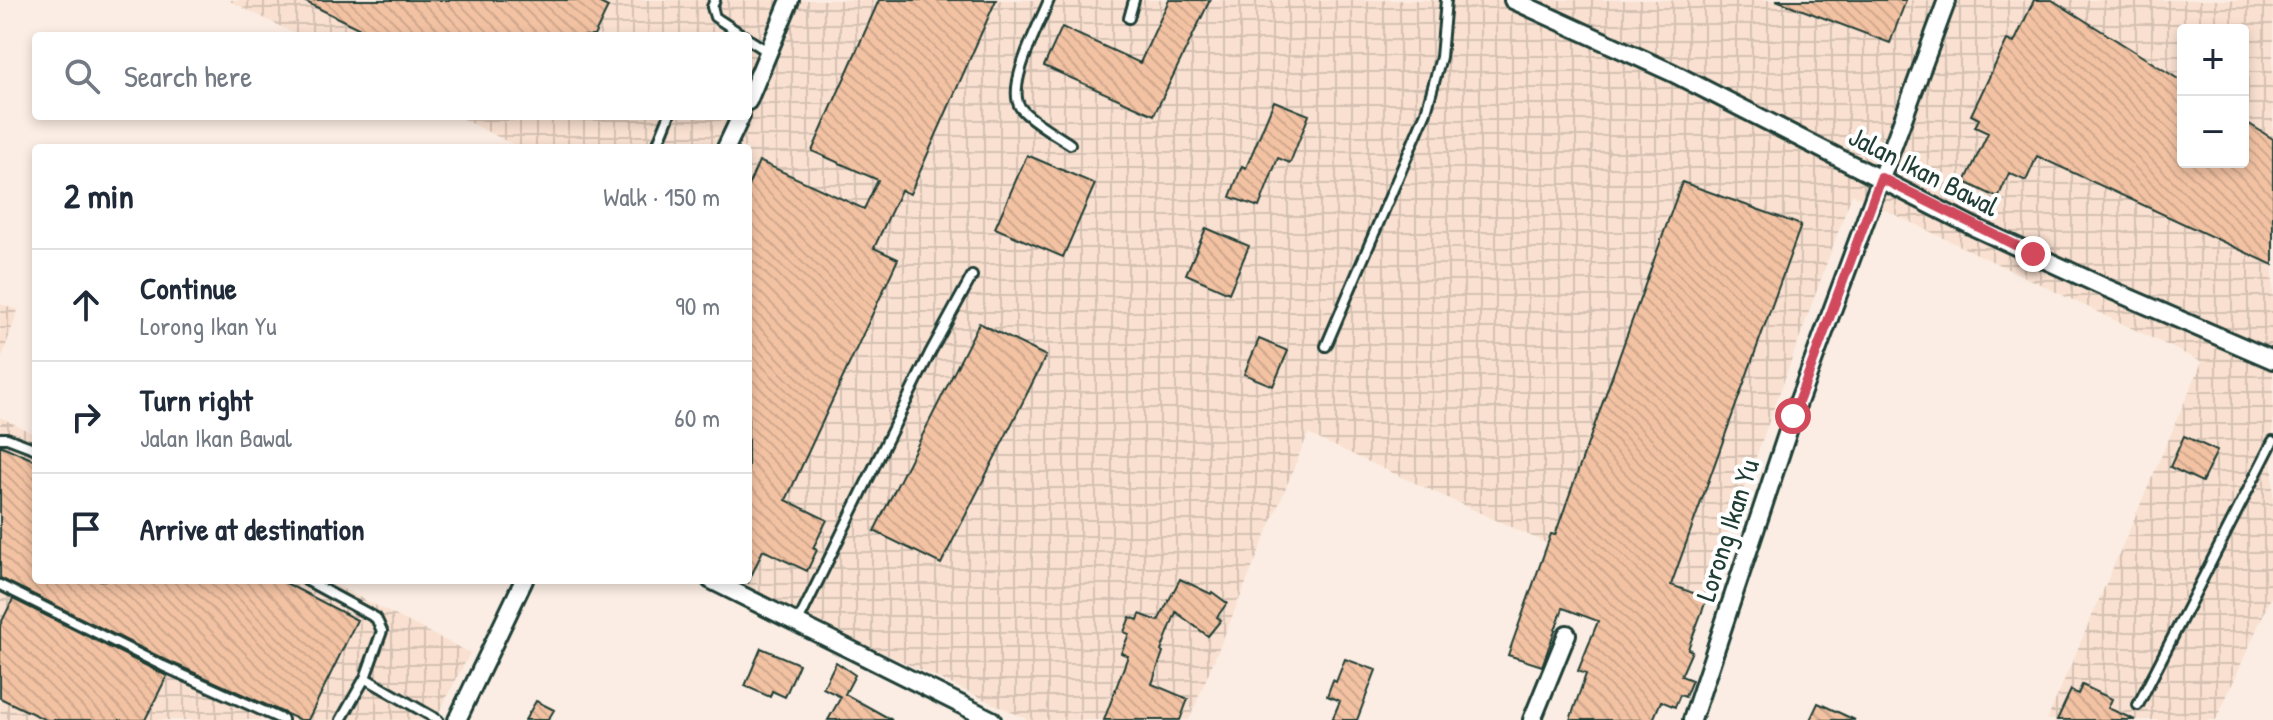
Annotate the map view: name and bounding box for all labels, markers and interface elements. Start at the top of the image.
map controls [2177,24,2249,168]
button: + [2177,24,2249,96]
search box [32,32,752,120]
icon: search [60,54,104,98]
text: Search here [124,56,252,96]
button: − [2177,96,2249,168]
street label: Jalan Ikan Bawal [1842,117,2006,225]
text: 2 min [64,173,134,219]
text: Walk · 150 m [603,179,720,214]
route end [2015,236,2051,272]
text: Continue [140,268,237,308]
icon: ahead [64,283,108,327]
text: 90 m [675,288,720,323]
text: Lorong Ikan Yu [140,308,277,343]
text: Turn right [140,380,253,420]
icon: right [64,395,108,439]
route start [1775,398,1811,434]
text: 60 m [674,400,720,435]
text: Jalan Ikan Bawal [140,420,292,455]
street label: Lorong Ikan Yu [1686,454,1768,606]
icon: arrive [64,507,108,551]
text: Arrive at destination [140,509,365,549]

